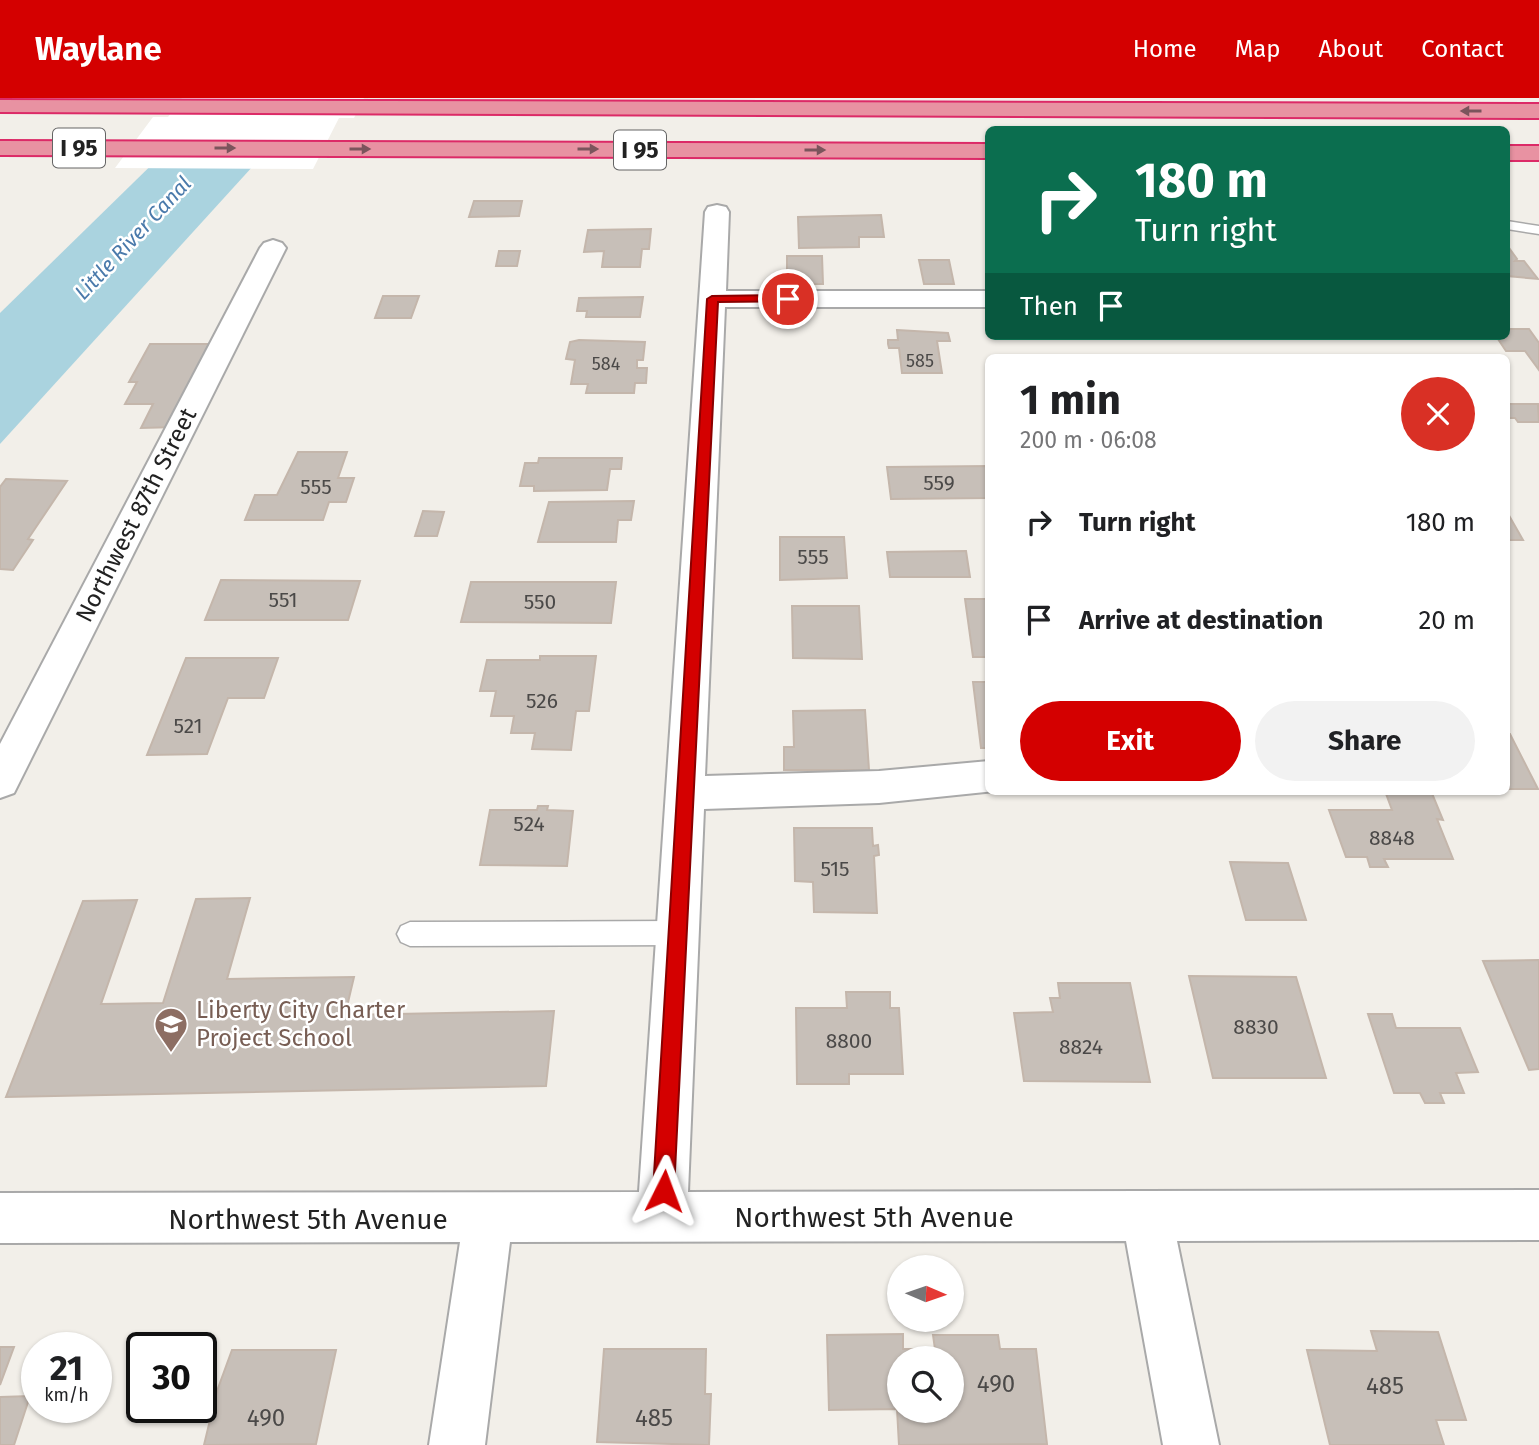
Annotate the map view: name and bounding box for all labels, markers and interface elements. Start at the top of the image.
text: Waylane [35,29,162,69]
text: Home [1133,35,1197,63]
text: Map [1235,35,1281,63]
text: About [1319,35,1383,63]
text: Contact [1421,35,1504,63]
one-way arrow [1460,105,1482,117]
road number: I 95 [53,129,105,168]
road number: I 95 [614,130,666,170]
one-way arrow [215,142,237,154]
one-way arrow [350,143,372,155]
one-way arrow [577,144,599,155]
one-way arrow [805,144,827,156]
text: 180 m [1135,151,1268,210]
icon: right [1020,154,1111,245]
water label: Little River Canal [69,171,197,305]
text: Turn right [1135,211,1277,249]
pin [758,269,818,329]
icon: arrive [769,280,807,318]
icon: arrive [1092,287,1130,325]
text: Then [1020,291,1078,322]
house number: 585 [906,350,934,372]
house number: 584 [592,353,621,375]
text: 1 min [1020,375,1121,425]
button: close [1401,377,1475,451]
street label: Northwest 87th Street [70,403,202,627]
text: 200 m · 06:08 [1020,426,1157,454]
house number: 559 [923,470,955,496]
house number: 555 [300,474,332,500]
icon: right [1020,503,1058,541]
text: Turn right [1079,507,1196,538]
text: 180 m [1406,507,1475,538]
house number: 555 [797,544,829,570]
house number: 551 [269,587,297,613]
house number: 550 [524,589,556,615]
icon: arrive [1020,601,1058,639]
text: Arrive at destination [1079,605,1323,636]
text: 20 m [1418,605,1475,636]
house number: 526 [526,688,558,714]
button: Exit [1020,701,1241,781]
button: Share [1255,701,1475,781]
house number: 521 [173,713,203,739]
house number: 524 [513,811,545,837]
house number: 8848 [1369,825,1415,851]
house number: 515 [820,856,850,882]
place label: Liberty City Charter Project School [196,996,406,1052]
school or university icon: Liberty City Charter Project School [152,1005,190,1054]
house number: 8830 [1233,1014,1279,1040]
house number: 8800 [826,1028,872,1054]
house number: 8824 [1059,1034,1103,1060]
position arrow [627,1154,701,1228]
street label: Northwest 5th Avenue [734,1201,1014,1234]
street label: Northwest 5th Avenue [168,1203,448,1236]
north arrow [887,1255,964,1332]
map controls [887,1255,964,1423]
speed limit sign: 30 [126,1332,217,1423]
button: search [887,1346,964,1423]
text: 21 [50,1347,83,1389]
house number: 490 [977,1370,1015,1398]
house number: 485 [1366,1372,1404,1400]
text: km/h [44,1384,89,1406]
house number: 490 [247,1404,285,1432]
house number: 485 [635,1404,673,1432]

